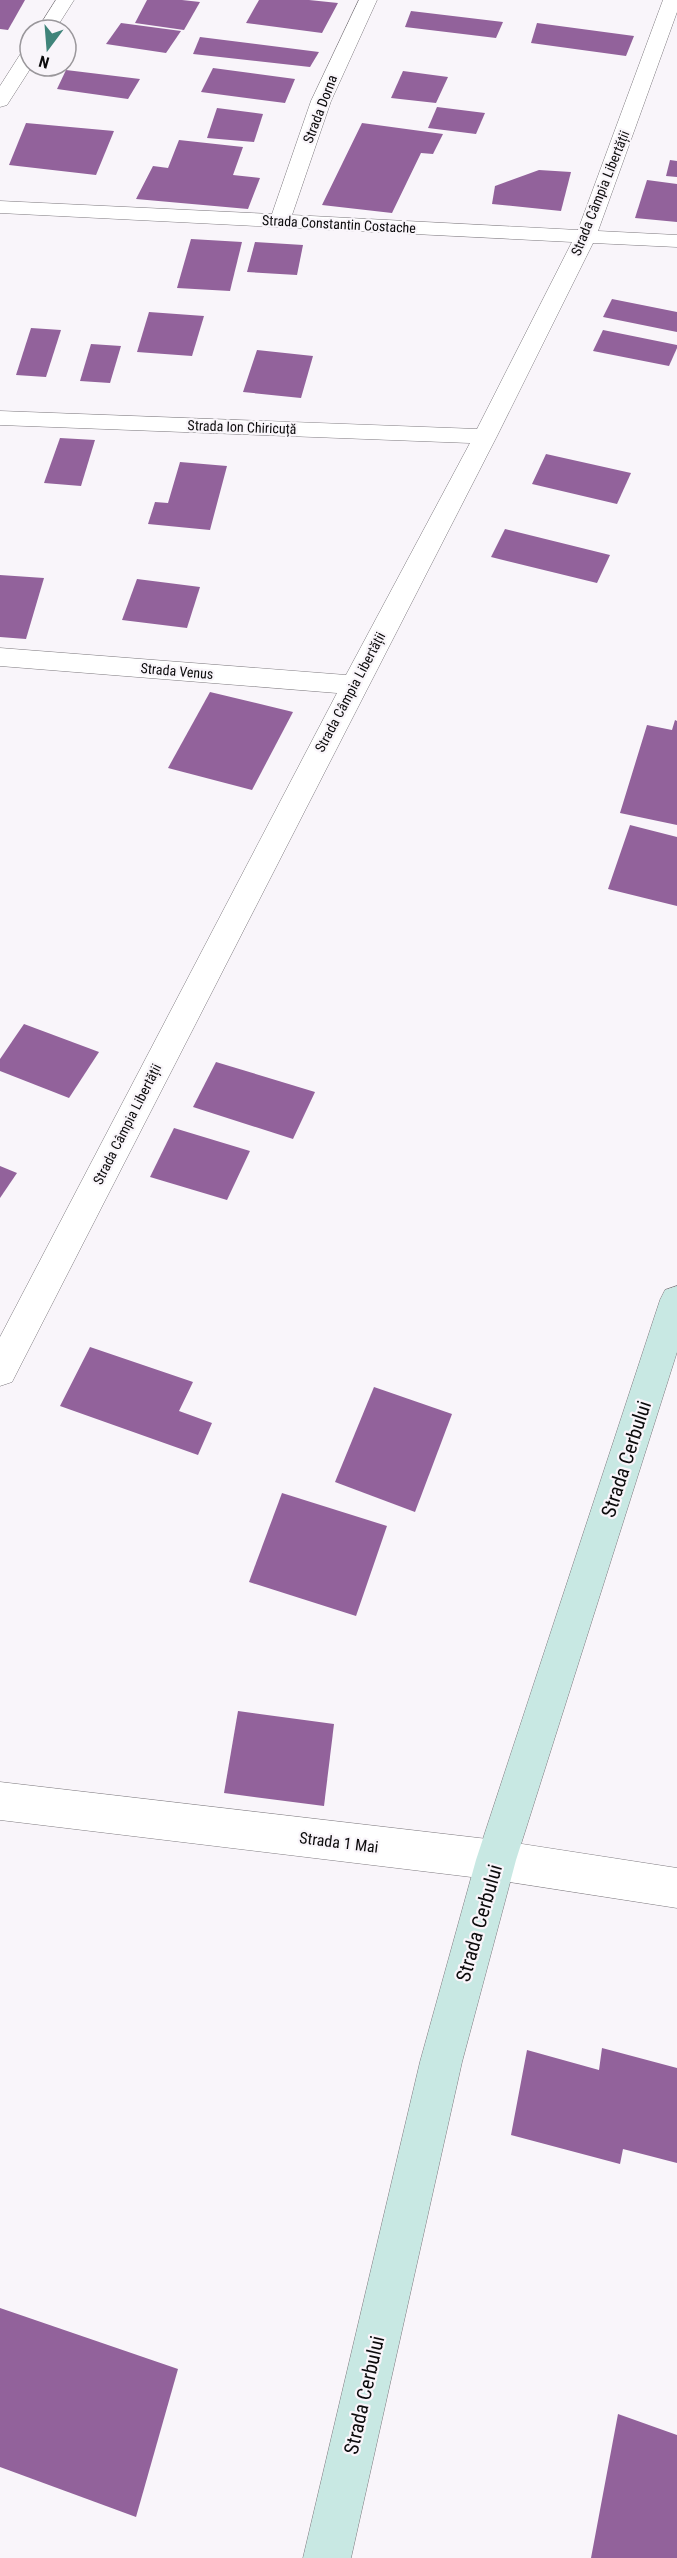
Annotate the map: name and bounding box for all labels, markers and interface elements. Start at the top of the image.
north arrow [18,18,78,78]
text: N [37,51,51,72]
street label: Strada Dorna [300,73,340,145]
street label: Strada Câmpia Libertății [568,128,633,258]
street label: Strada Constantin Costache [262,212,417,236]
street label: Strada Ion Chiricuță [187,417,297,438]
street label: Strada Câmpia Libertății [312,629,389,755]
street label: Strada Venus [140,660,214,682]
street label: Strada Câmpia Libertății [90,1061,165,1188]
street label: Strada Cerbului [596,1398,656,1520]
street label: Strada 1 Mai [298,1828,380,1857]
street label: Strada Cerbului [451,1862,507,1984]
street label: Strada Cerbului [339,2333,389,2457]

